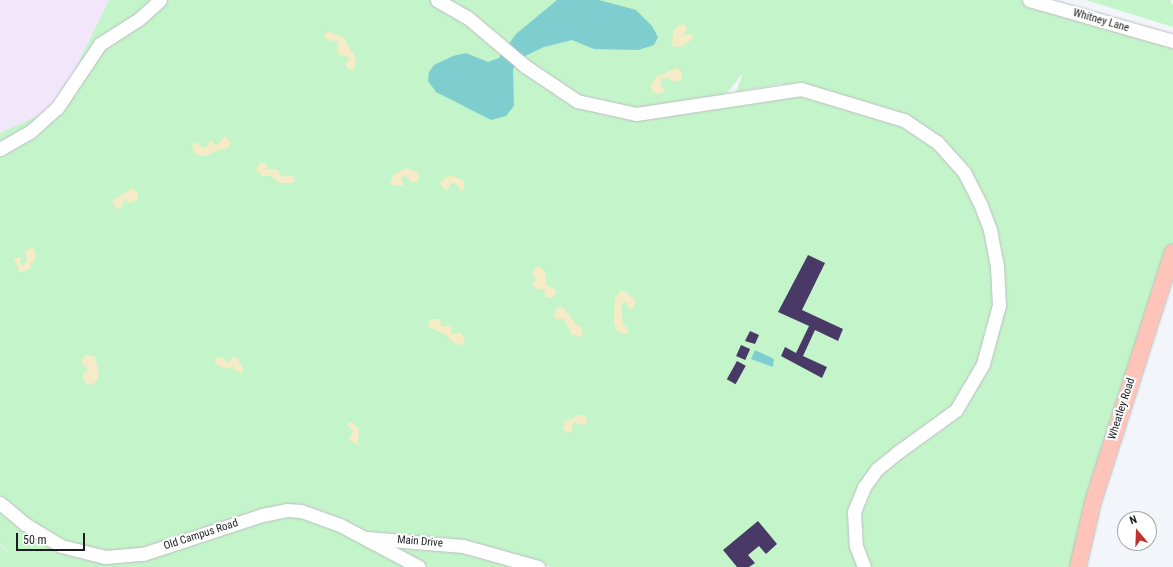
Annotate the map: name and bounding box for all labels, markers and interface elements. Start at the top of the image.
street label: Whitney Lane [1071,7,1131,35]
street label: Wheatley Road [1106,376,1138,442]
north arrow [1117,511,1157,551]
text: N [1128,513,1139,527]
street label: Old Campus Road [162,517,240,553]
scale bar [18,525,87,551]
text: 50 m [23,533,47,547]
street label: Main Drive [397,533,443,551]

